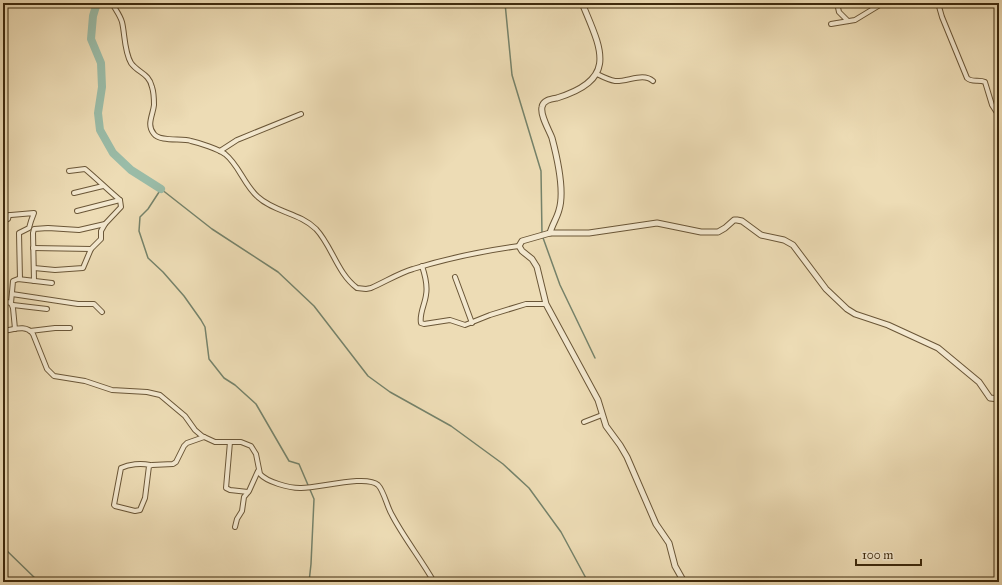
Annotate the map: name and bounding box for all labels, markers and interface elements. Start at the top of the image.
scale bar [856,541,921,567]
text: 100 m [862,548,893,562]

